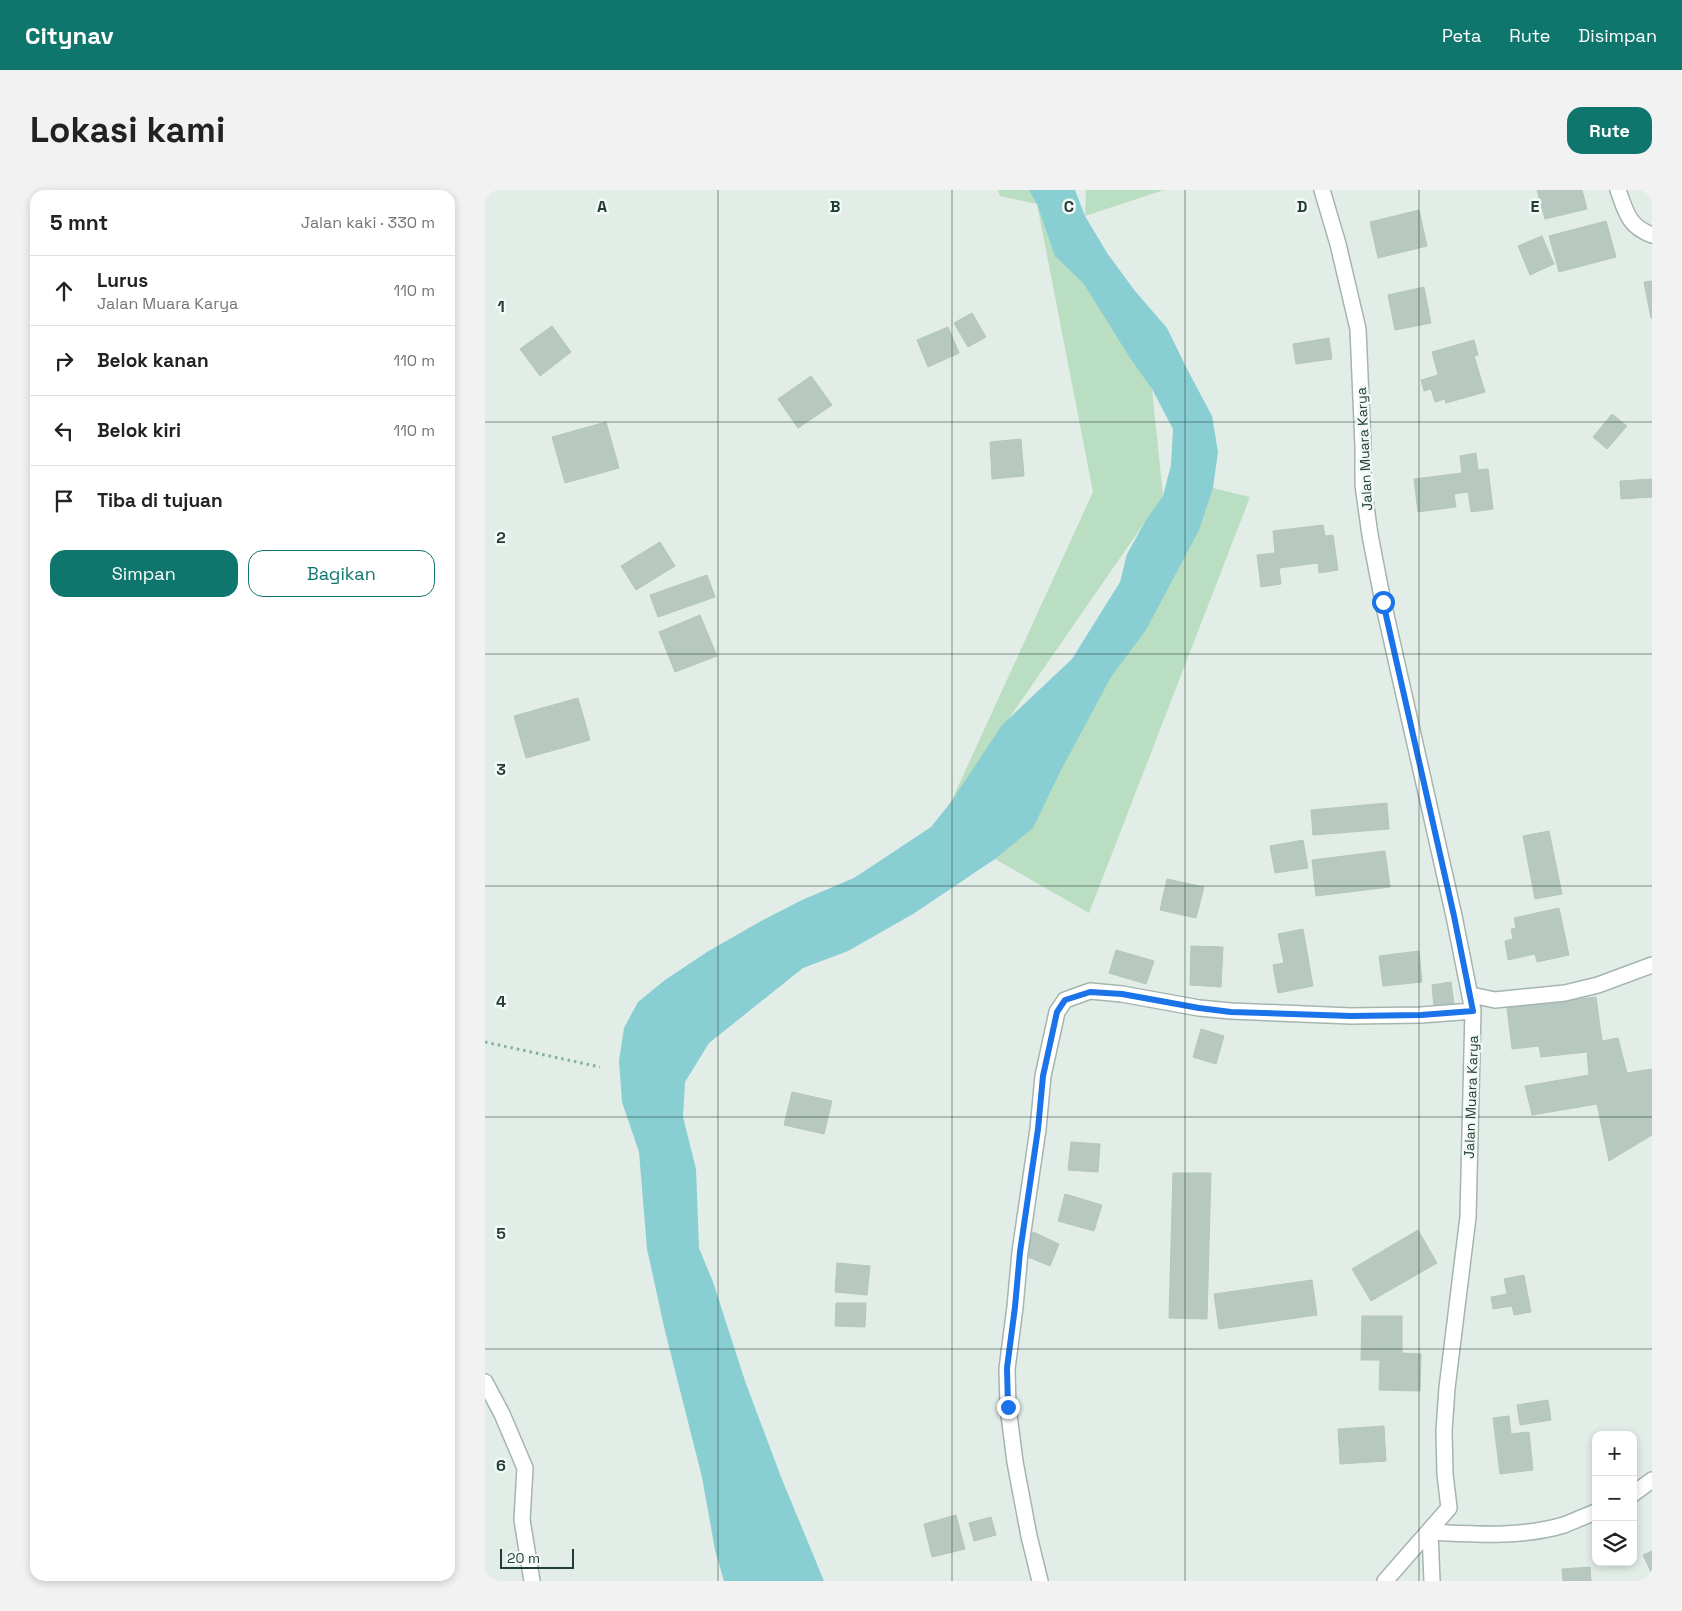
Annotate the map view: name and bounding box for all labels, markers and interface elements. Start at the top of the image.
text: Citynav [25,20,114,51]
text: Peta [1442,24,1481,47]
text: Rute [1509,24,1550,47]
text: Disimpan [1578,24,1657,47]
button: Rute [1567,107,1652,154]
text: Lokasi kami [30,108,225,152]
text: A [597,196,607,217]
text: B [830,196,840,217]
text: C [1064,196,1074,217]
text: D [1297,196,1307,217]
text: E [1531,196,1540,217]
text: 5 mnt [50,209,108,236]
text: Jalan kaki · 330 m [301,212,435,233]
text: Lurus [97,268,148,293]
icon: ahead [50,277,78,305]
text: 110 m [393,280,435,301]
text: Jalan Muara Karya [97,293,238,314]
text: 1 [497,296,505,317]
icon: right [50,347,78,375]
text: Belok kanan [97,348,209,373]
text: 110 m [393,350,435,371]
street label: Jalan Muara Karya [1352,387,1376,511]
icon: left [50,417,78,445]
text: Belok kiri [97,418,181,443]
text: 110 m [393,420,435,441]
icon: arrive [50,487,78,515]
text: Tiba di tujuan [97,488,223,513]
text: 2 [496,527,506,548]
button: Simpan [50,550,238,597]
button: Bagikan [248,550,435,597]
route start [1372,591,1395,614]
text: 3 [496,759,506,780]
text: 4 [496,991,506,1012]
street label: Jalan Muara Karya [1460,1035,1482,1159]
text: 5 [496,1223,506,1244]
route end [997,1396,1020,1419]
map controls [1592,1431,1637,1566]
button: + [1592,1431,1637,1476]
text: 6 [496,1455,506,1476]
button: − [1592,1476,1637,1521]
button: layers [1592,1521,1637,1566]
scale bar [500,1546,574,1569]
text: 20 m [507,1549,540,1567]

